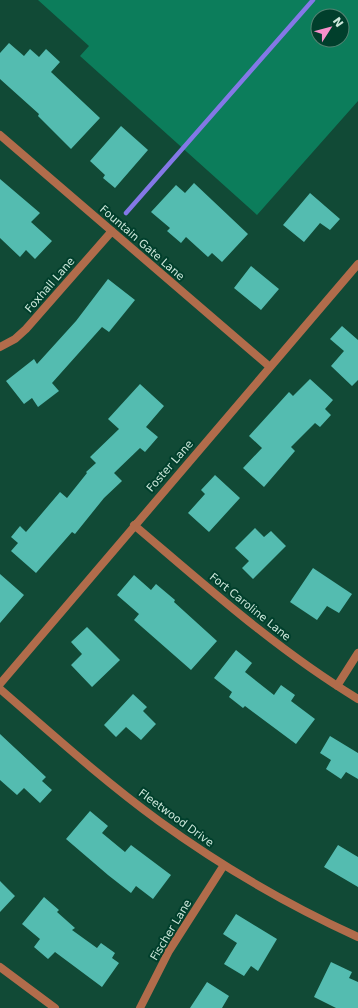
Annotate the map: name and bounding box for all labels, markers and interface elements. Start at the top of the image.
north arrow [310,8,350,48]
text: N [330,15,346,30]
street label: Fountain Gate Lane [97,203,187,283]
street label: Foxhall Lane [23,255,78,315]
street label: Foster Lane [144,437,196,494]
street label: Fort Caroline Lane [207,570,293,644]
street label: Fleetwood Drive [136,786,216,850]
street label: Fischer Lane [148,897,194,963]

